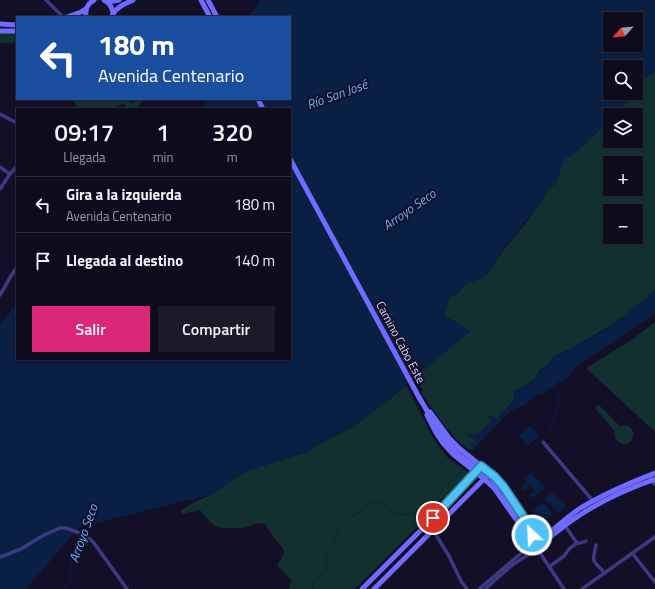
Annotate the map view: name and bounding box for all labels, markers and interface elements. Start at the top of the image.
north arrow [603,12,643,52]
map controls [603,12,643,244]
text: 180 m [98,23,175,66]
icon: left [32,32,84,84]
button: search [603,60,643,100]
text: Avenida Centenario [98,62,244,89]
water label: Río San José [304,73,371,114]
button: layers [603,108,643,148]
text: 09:17 [55,114,114,150]
text: 1 [156,114,170,150]
text: 320 [212,114,252,150]
text: Llegada [63,147,106,167]
text: min [153,147,173,167]
text: m [227,147,238,167]
button: + [603,156,643,196]
text: Gira a la izquierda [66,183,182,206]
water label: Arroyo Seco [378,183,440,235]
text: 180 m [234,193,275,216]
icon: left [32,194,54,216]
button: − [603,204,643,244]
text: Avenida Centenario [66,206,172,226]
text: Llegada al destino [66,249,183,272]
text: 140 m [234,249,275,272]
icon: arrive [32,250,54,272]
street label: Camino Cabo Este [371,297,431,387]
button: Salir [32,306,150,352]
button: Compartir [158,306,275,352]
water label: Arroyo Seco [63,501,103,565]
pin [416,501,450,535]
icon: arrive [422,507,444,529]
position arrow [511,514,553,556]

